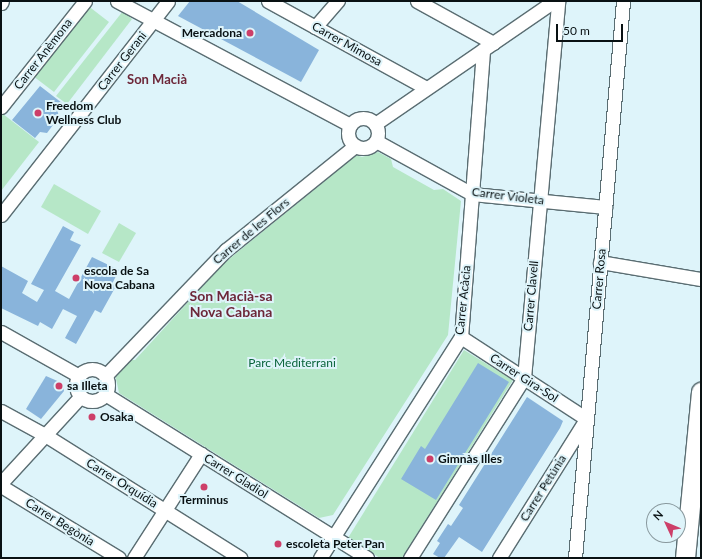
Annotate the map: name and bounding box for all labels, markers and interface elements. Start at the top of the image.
street label: Carrer Anèmona [11,15,75,93]
scale bar [558,16,625,42]
street label: Carrer Mimosa [309,19,385,69]
text: 50 m [563,23,590,38]
place label: Mercadona [182,26,242,40]
marker: Mercadona [245,28,255,38]
street label: Carrer Gerani [94,29,150,93]
district label: Son Macià [127,71,187,87]
place label: Freedom Wellness Club [46,99,121,127]
marker: Freedom Wellness Club [33,108,43,118]
street label: Carrer Violeta [471,184,545,208]
street label: Carrer de les Flors [210,195,292,267]
street label: Carrer Rosa [589,248,609,310]
street label: Carrer Clavell [521,260,541,332]
place label: escola de Sa Nova Cabana [84,264,155,292]
street label: Carrer Acàcia [452,264,474,336]
marker: escola de Sa Nova Cabana [71,273,81,283]
district label: Son Macià-sa Nova Cabana [189,288,273,320]
street label: Carrer Gira-Sol [487,351,561,405]
park label: Parc Mediterrani [248,356,336,370]
place label: sa Illeta [67,379,108,393]
marker: sa Illeta [54,381,64,391]
place label: Osaka [100,410,133,424]
marker: Osaka [87,412,97,422]
street label: Carrer Gladiol [201,451,271,501]
place label: Gimnàs Illes [438,452,502,466]
street label: Carrer Petúnia [517,452,569,524]
marker: Gimnàs Illes [425,454,435,464]
street label: Carrer Orquídia [84,455,160,511]
marker: Terminus [199,482,209,492]
place label: Terminus [180,493,228,507]
street label: Carrer Begònia [23,495,97,549]
north arrow [646,503,686,543]
text: N [650,507,665,523]
place label: escoleta Peter Pan [286,537,385,551]
marker: escoleta Peter Pan [273,539,283,549]

